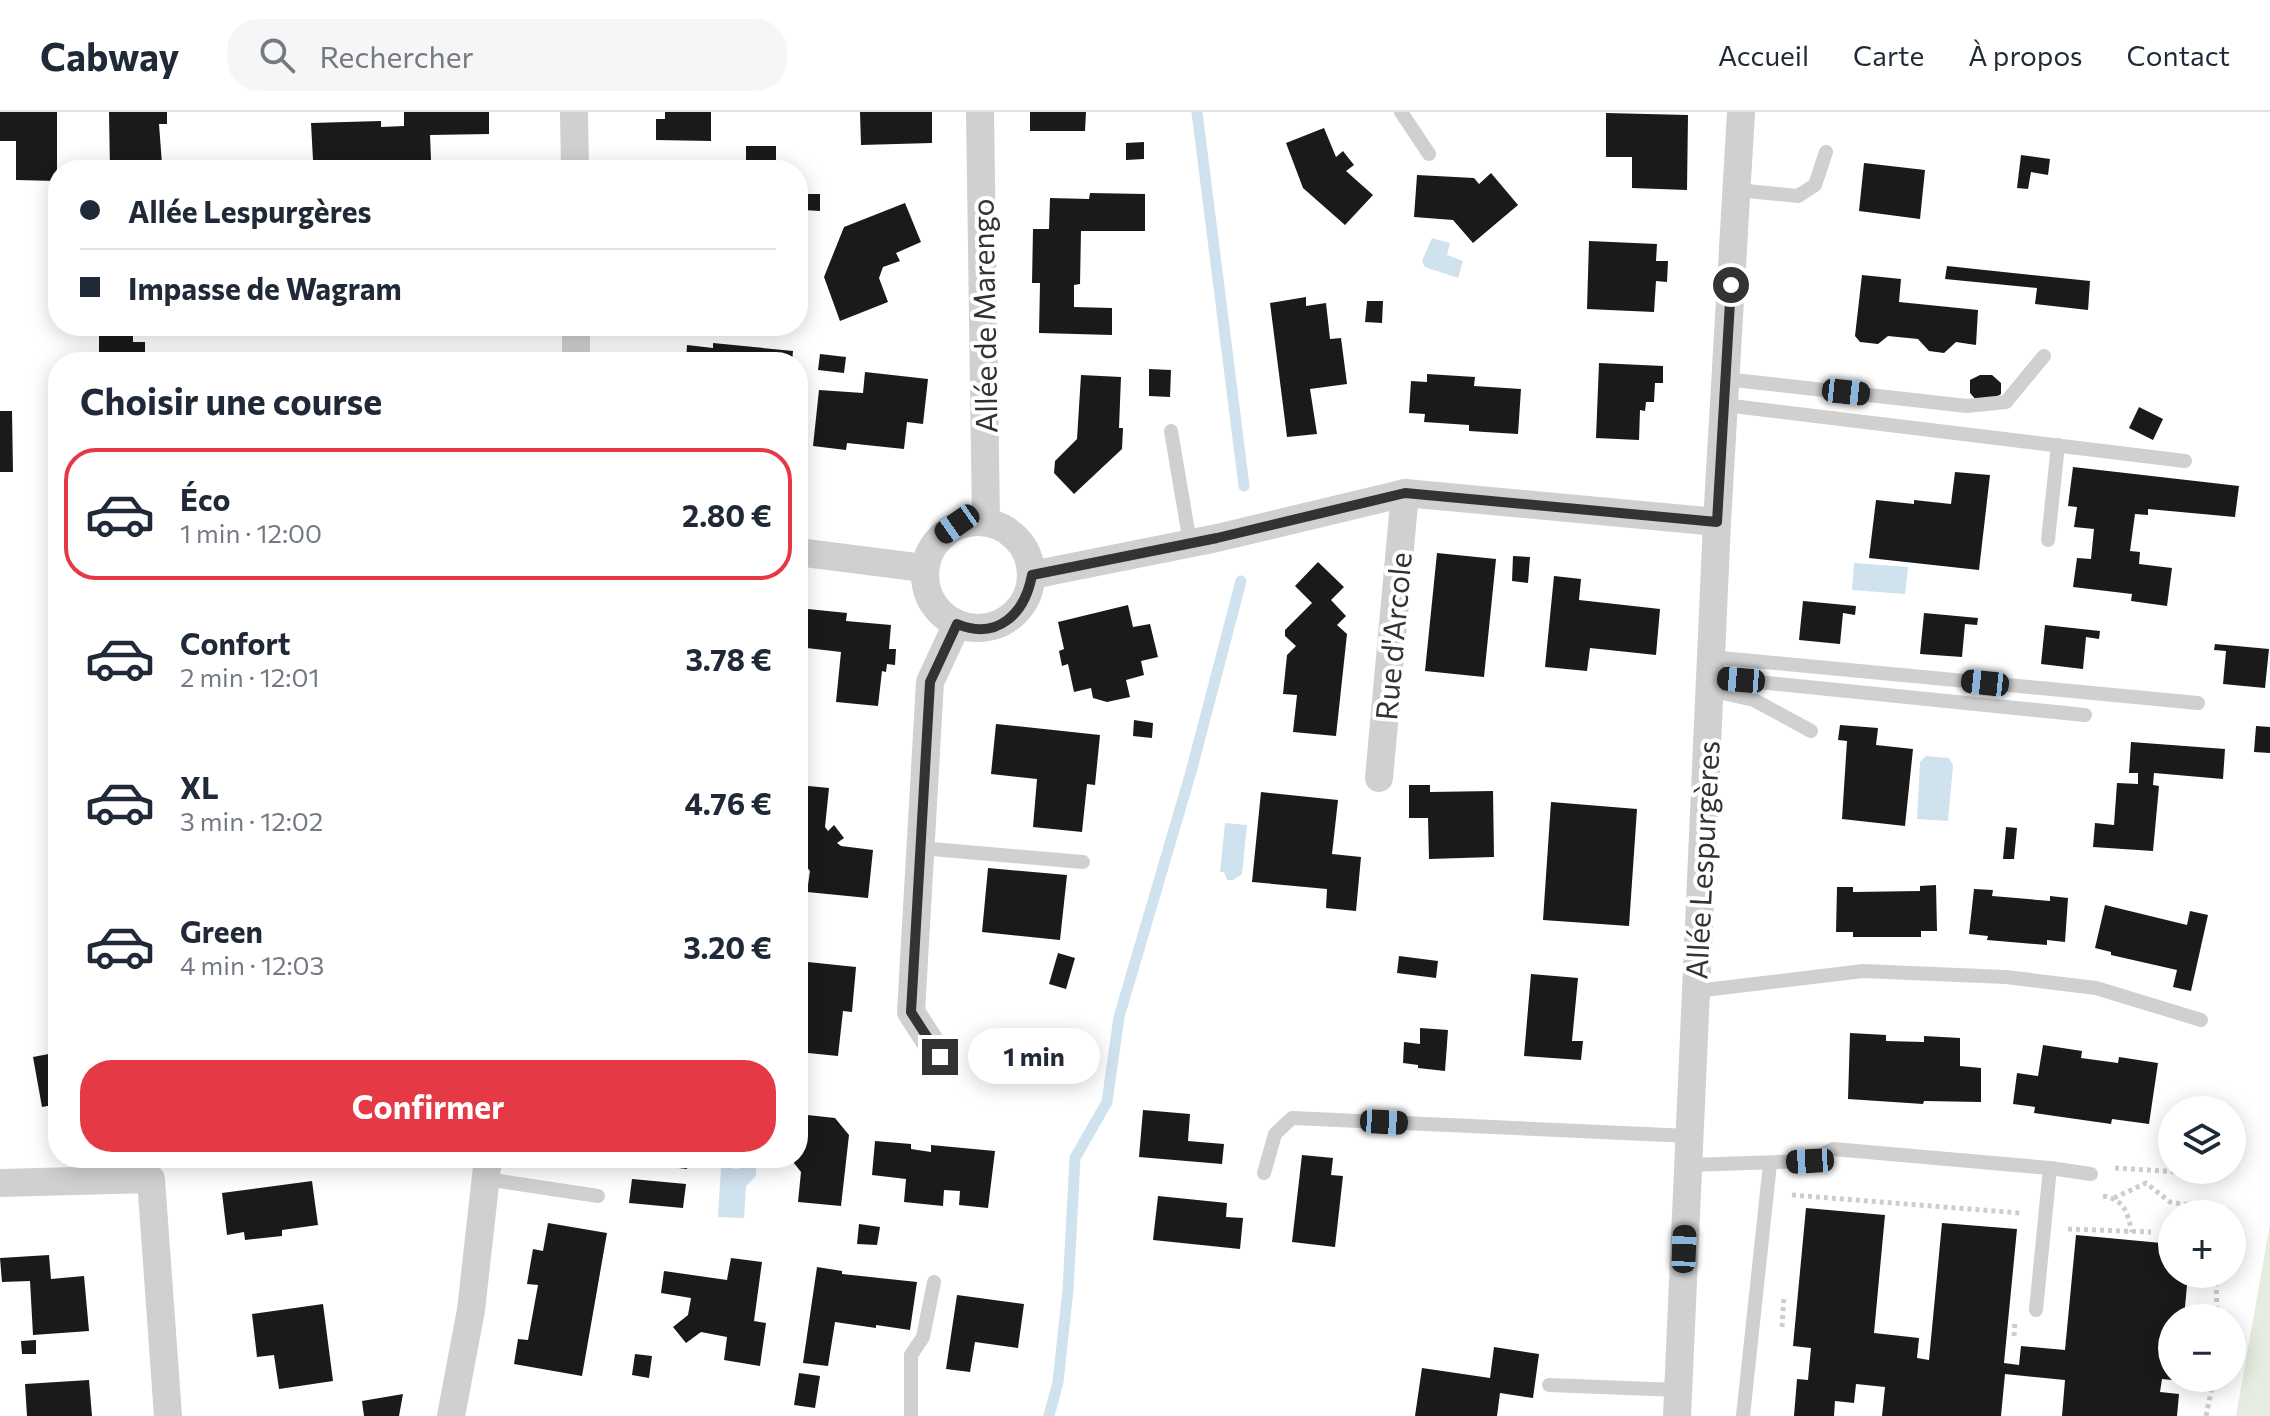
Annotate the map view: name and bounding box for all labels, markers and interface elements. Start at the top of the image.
search box [227,19,787,91]
text: Cabway [40,32,179,79]
icon: search [255,33,299,77]
text: Rechercher [319,37,474,74]
text: Accueil [1718,38,1809,72]
text: Carte [1853,38,1924,72]
text: À propos [1968,38,2083,72]
text: Contact [2127,38,2230,72]
text: Allée Lespurgères [128,192,371,229]
street label: Allée de Marengo [962,198,1004,434]
route start [1713,267,1749,303]
text: Impasse de Wagram [128,269,402,306]
text: Choisir une course [80,378,382,422]
car [1821,378,1871,406]
icon: car [84,478,156,550]
text: Éco [180,480,230,517]
text: 2.80 € [682,496,772,533]
car [930,500,984,548]
text: 1 min · 12:00 [180,517,322,548]
street label: Rue d'Arcole [1366,551,1418,721]
icon: car [84,622,156,694]
text: Confort [180,624,291,661]
text: 3.78 € [686,640,772,677]
text: 2 min · 12:01 [180,661,320,692]
car [1716,666,1766,694]
car [1960,669,2010,697]
street label: Allée Lespurgères [1676,740,1726,980]
icon: car [84,766,156,838]
text: XL [180,768,219,805]
text: 4.76 € [684,784,772,821]
text: 3 min · 12:02 [180,805,323,836]
icon: car [84,910,156,982]
text: Green [180,912,263,949]
text: 3.20 € [683,928,772,965]
text: 4 min · 12:03 [180,949,324,980]
callout: 1 min [968,1029,1100,1085]
route end [922,1039,958,1075]
text: 1 min [1003,1040,1065,1071]
button: Confirmer [80,1060,776,1152]
map controls [2158,1096,2246,1392]
button: layers [2158,1096,2246,1184]
car [1359,1109,1409,1135]
car [1785,1148,1835,1174]
button: + [2158,1200,2246,1288]
car [1671,1225,1697,1273]
button: − [2158,1304,2246,1392]

